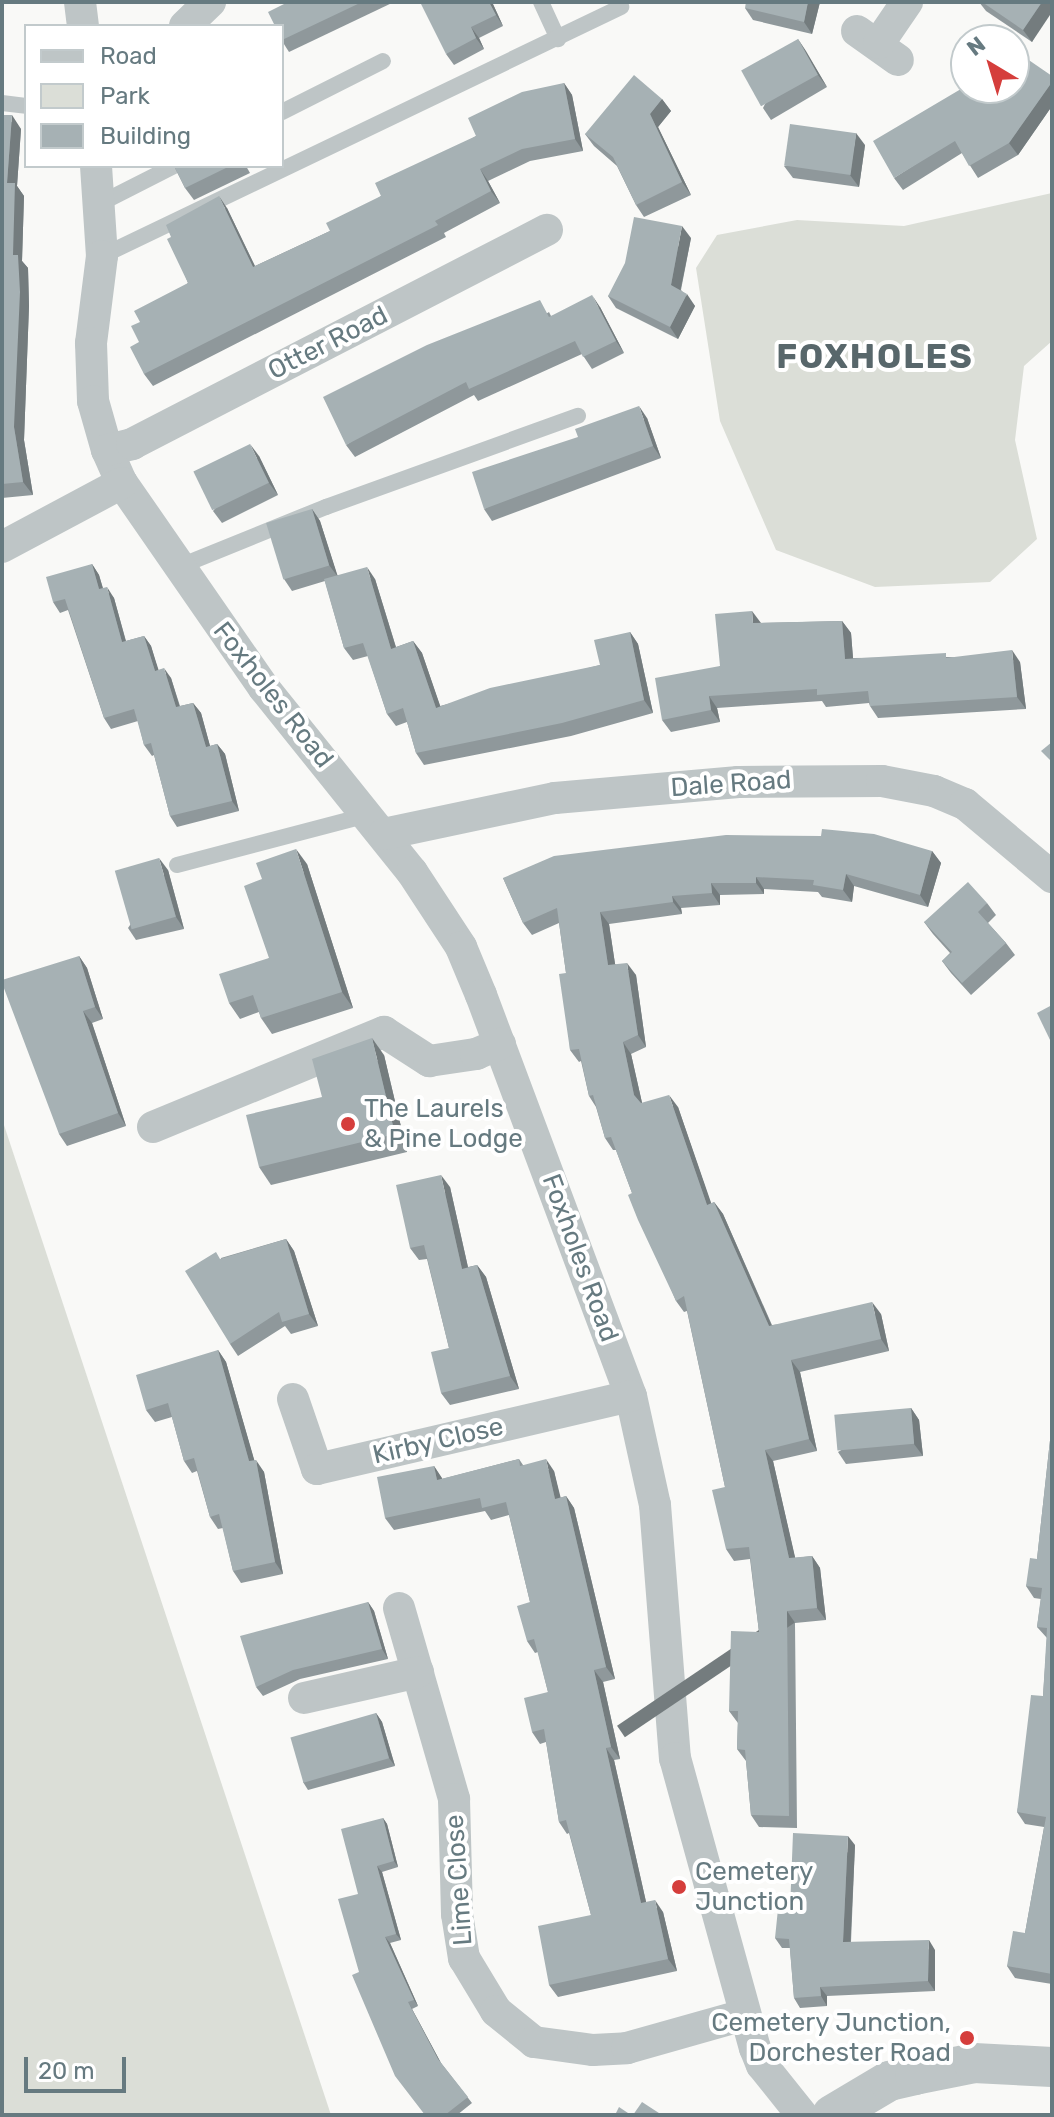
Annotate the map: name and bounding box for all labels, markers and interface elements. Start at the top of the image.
legend [24,24,284,168]
north arrow [950,24,1030,104]
text: N [962,31,991,62]
text: Road [100,42,157,70]
text: Park [100,82,150,110]
text: Building [100,122,191,150]
street label: Otter Road [263,300,393,386]
district label: FOXHOLES [776,337,974,377]
street label: Foxholes Road [206,616,340,774]
street label: Dale Road [669,764,793,804]
place label: The Laurels & Pine Lodge [364,1093,523,1154]
marker: The Laurels & Pine Lodge [339,1115,357,1133]
street label: Foxholes Road [535,1170,625,1346]
street label: Kirby Close [369,1411,507,1471]
street label: Lime Close [439,1813,479,1947]
place label: Cemetery Junction [695,1856,813,1918]
marker: Cemetery Junction [670,1878,688,1896]
place label: Cemetery Junction, Dorchester Road [710,2007,951,2068]
marker: Cemetery Junction, Dorchester Road [958,2029,976,2047]
scale bar [28,2041,130,2091]
text: 20 m [38,2057,95,2085]

